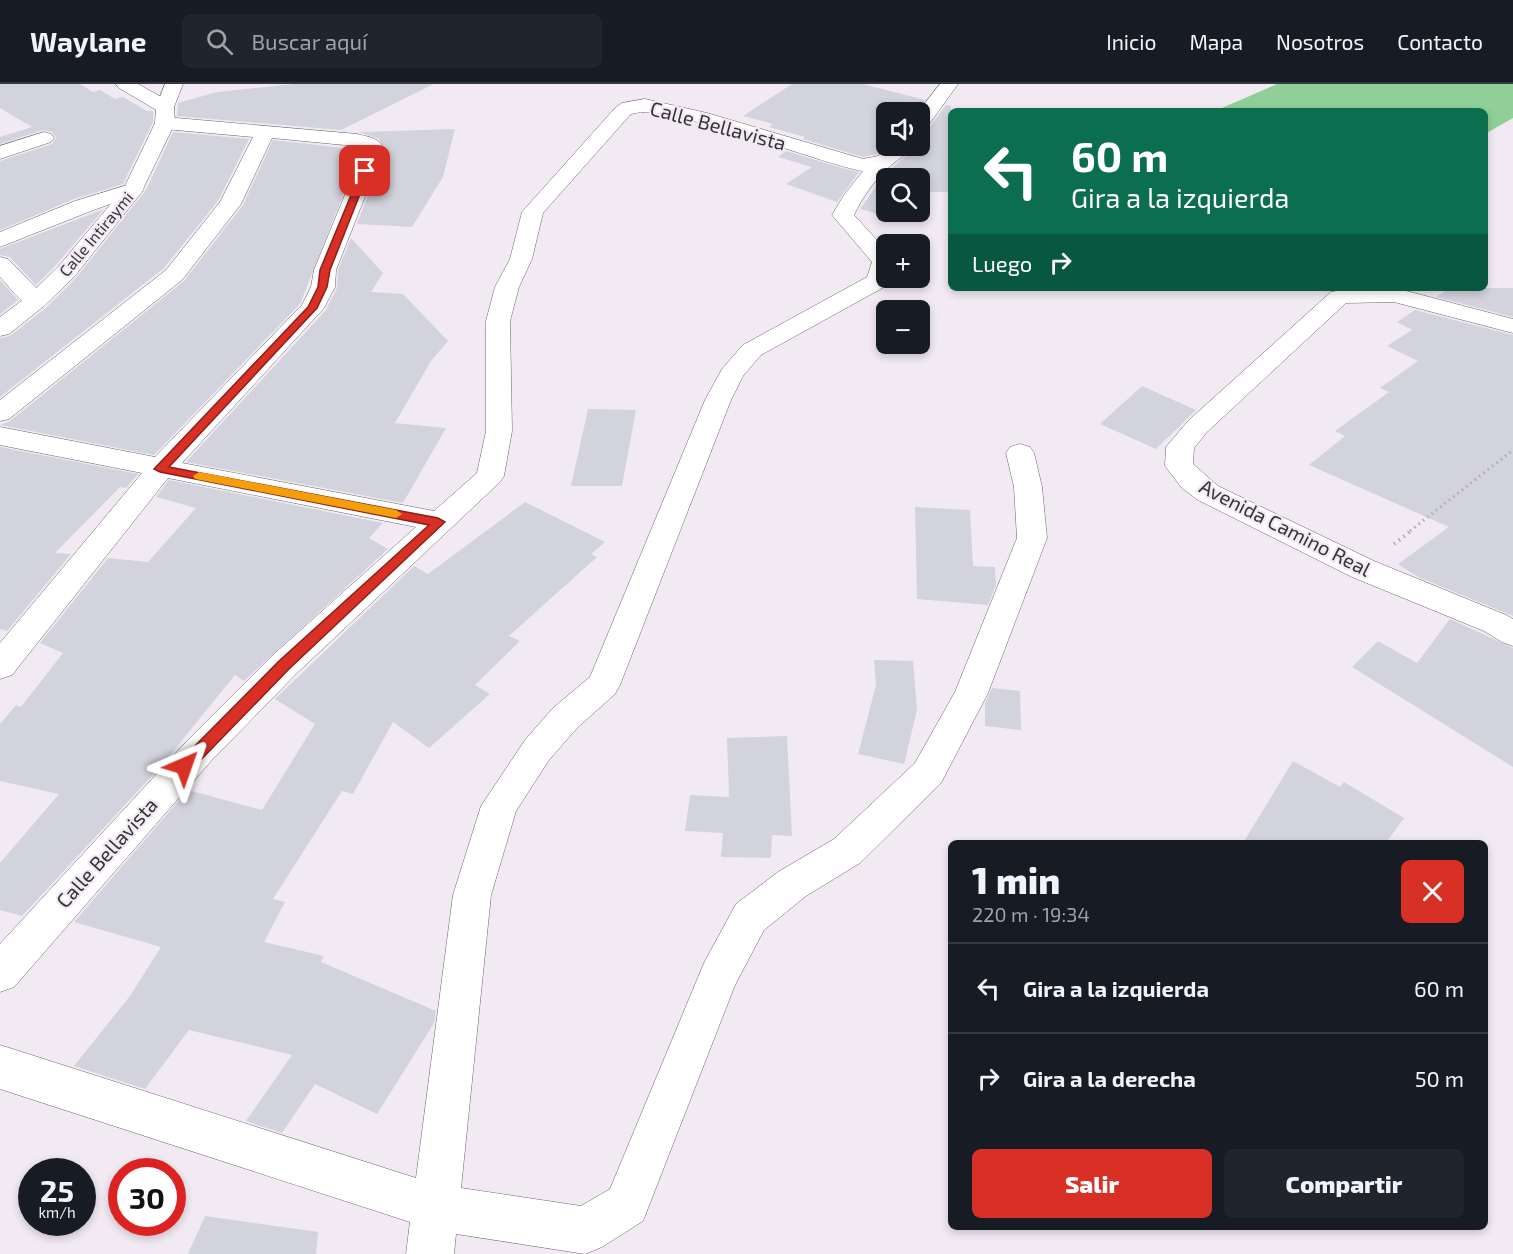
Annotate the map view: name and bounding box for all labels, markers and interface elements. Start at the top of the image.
search box [182,14,602,68]
text: Waylane [30,24,146,58]
icon: search [203,25,236,58]
text: Buscar aquí [251,28,368,54]
text: Inicio [1106,29,1156,54]
text: Mapa [1189,29,1243,54]
text: Nosotros [1276,29,1364,54]
text: Contacto [1397,29,1483,54]
street label: Calle Bellavista [648,95,789,155]
map controls [876,102,930,354]
button: sound [876,102,930,156]
text: 60 m [1071,130,1168,180]
icon: left [972,132,1050,210]
pin [339,145,390,196]
icon: arrive [348,154,381,187]
button: search [876,168,930,222]
text: Gira a la izquierda [1071,181,1289,213]
street label: Calle Intiraymi [55,187,137,280]
button: + [876,234,930,288]
icon: right [1044,246,1077,279]
text: Luego [972,250,1032,276]
button: − [876,300,930,354]
street label: Avenida Camino Real [1196,474,1375,581]
position arrow [152,734,216,798]
street label: Calle Bellavista [51,792,162,912]
text: 1 min [972,858,1060,901]
button: close [1401,860,1464,923]
text: 220 m · 19:34 [972,902,1090,926]
icon: left [972,972,1005,1005]
text: Gira a la izquierda [1023,975,1209,1001]
text: 60 m [1414,975,1464,1001]
icon: right [972,1062,1005,1095]
text: Gira a la derecha [1023,1065,1196,1091]
text: 50 m [1415,1065,1464,1091]
button: Salir [972,1149,1212,1218]
button: Compartir [1224,1149,1464,1218]
speed limit sign: 30 [108,1158,186,1236]
text: 25 [40,1172,74,1208]
text: km/h [38,1203,76,1221]

